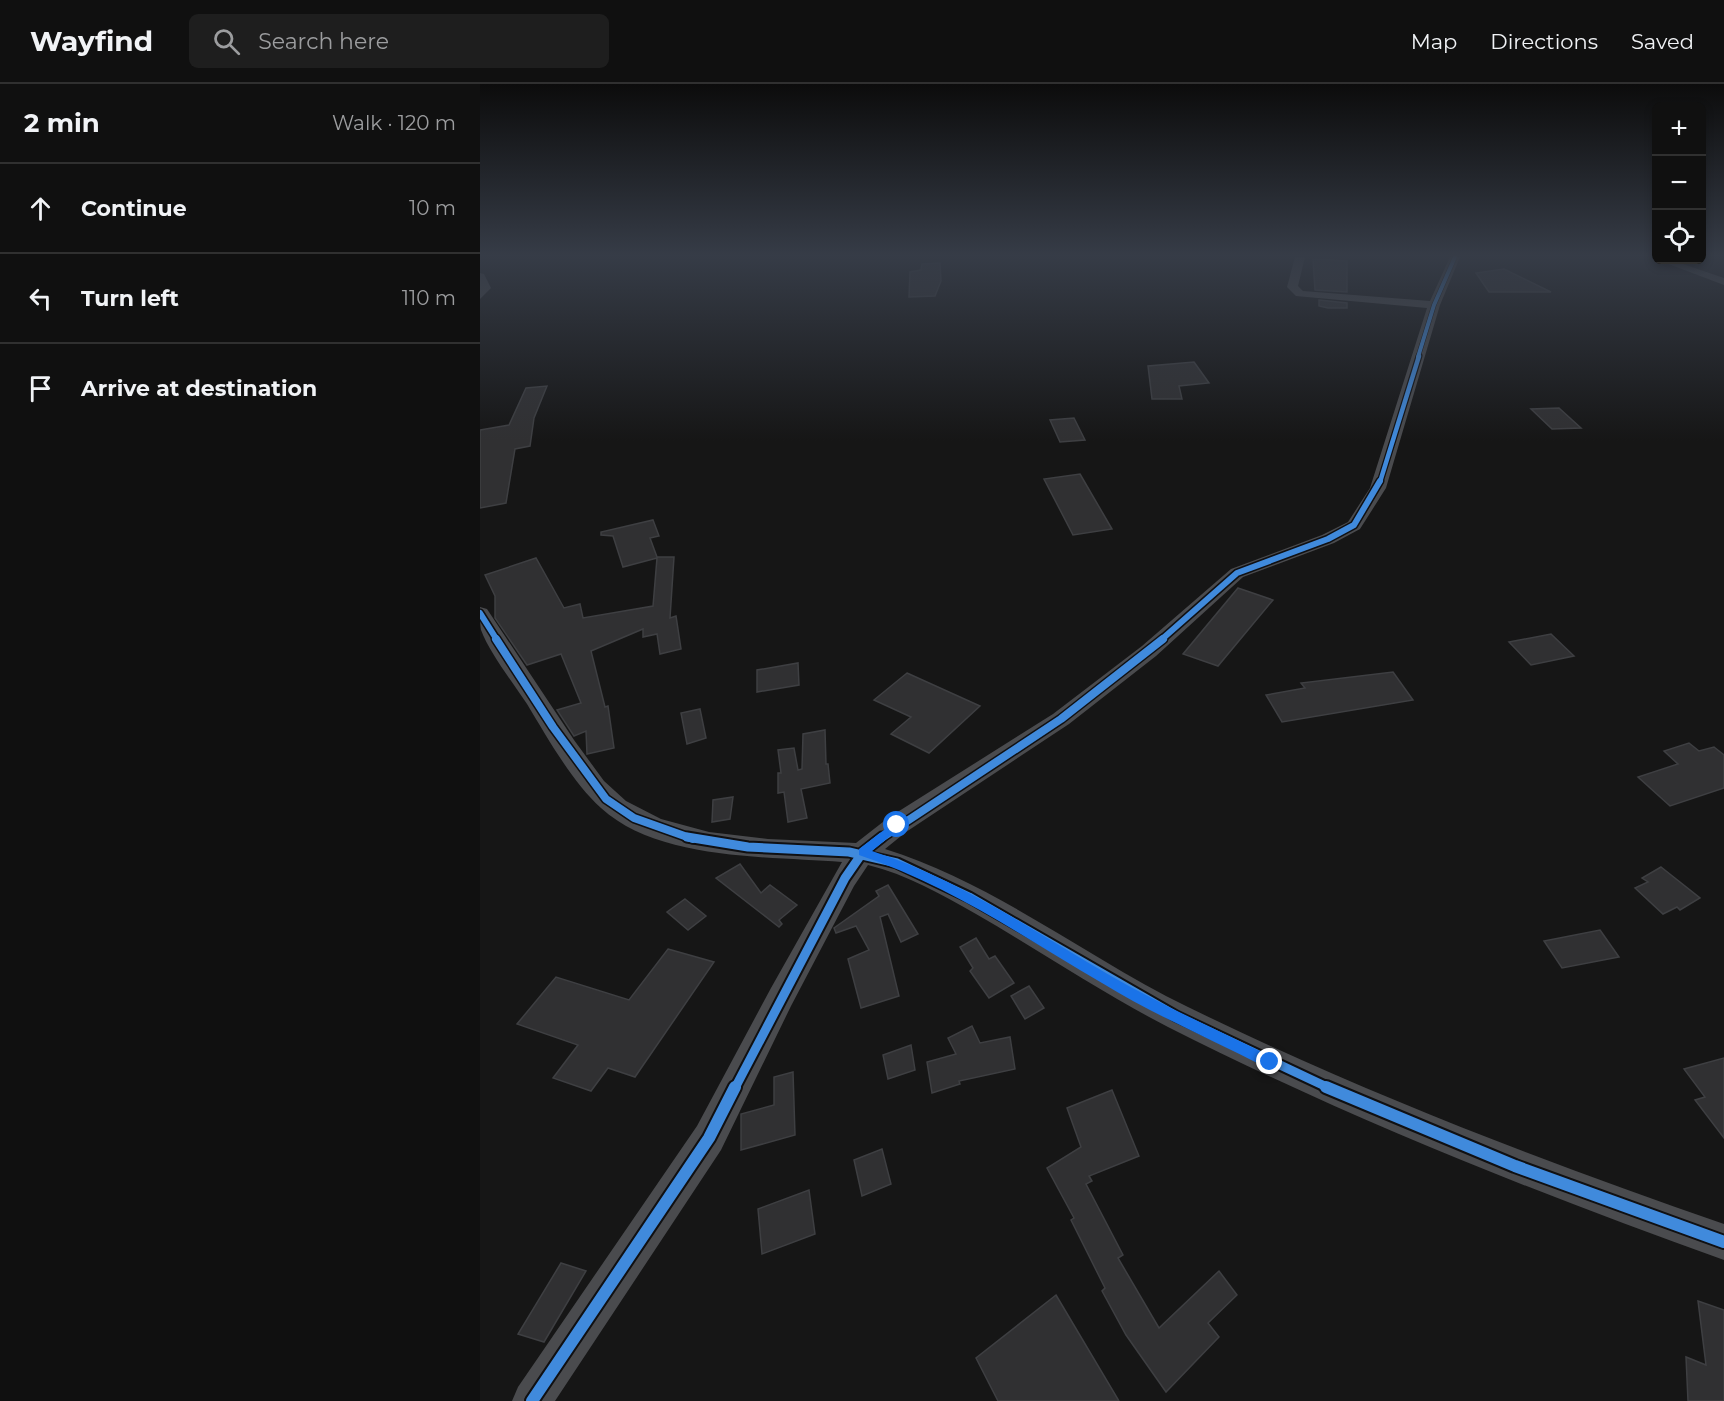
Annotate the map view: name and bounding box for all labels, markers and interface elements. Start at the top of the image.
search box [189,14,609,68]
text: Wayfind [30,24,153,58]
icon: search [210,25,243,58]
text: Search here [258,28,389,55]
text: Map [1411,29,1457,54]
text: Directions [1490,29,1598,54]
text: Saved [1631,29,1694,54]
map controls [1652,102,1706,264]
button: + [1652,102,1706,156]
text: 2 min [24,107,100,139]
text: Walk · 120 m [332,111,456,135]
button: − [1652,156,1706,210]
icon: ahead [24,192,57,225]
text: Continue [81,195,187,222]
text: 10 m [409,196,456,220]
button: locate [1652,210,1706,264]
icon: left [24,282,57,315]
text: Turn left [81,285,179,312]
text: 110 m [402,286,456,310]
icon: arrive [24,372,57,405]
text: Arrive at destination [81,375,317,402]
route start [883,811,909,837]
route end [1256,1048,1282,1074]

